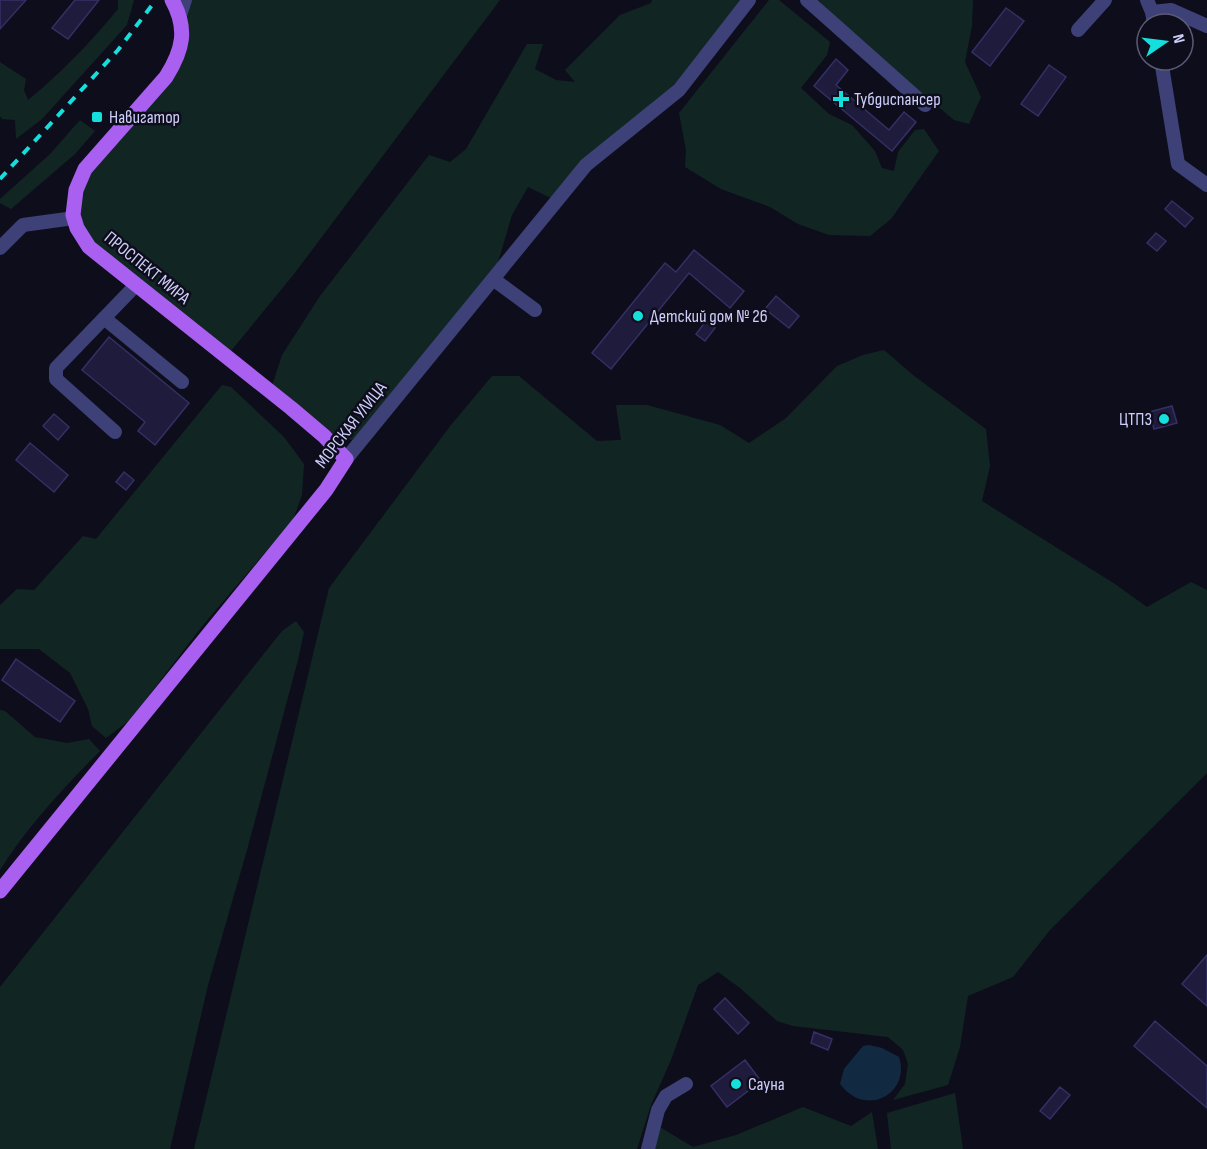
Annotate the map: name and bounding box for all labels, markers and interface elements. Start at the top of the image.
north arrow [1135,12,1195,72]
text: N [1168,32,1188,45]
place label: Тубдиспансер [854,89,941,110]
marker: Тубдиспансер [832,90,850,108]
place label: Навигатор [109,107,180,128]
marker: Навигатор [90,110,104,124]
street label: ПРОСПЕКТ МИРА [100,227,194,309]
place label: Детский дом № 26 [650,306,768,327]
marker: Детский дом № 26 [631,309,645,323]
street label: МОРСКАЯ УЛИЦА [311,378,391,472]
place label: ЦТП3 [1119,409,1152,430]
marker: ЦТП3 [1157,412,1171,426]
place label: Сауна [748,1074,785,1095]
marker: Сауна [729,1077,743,1091]

